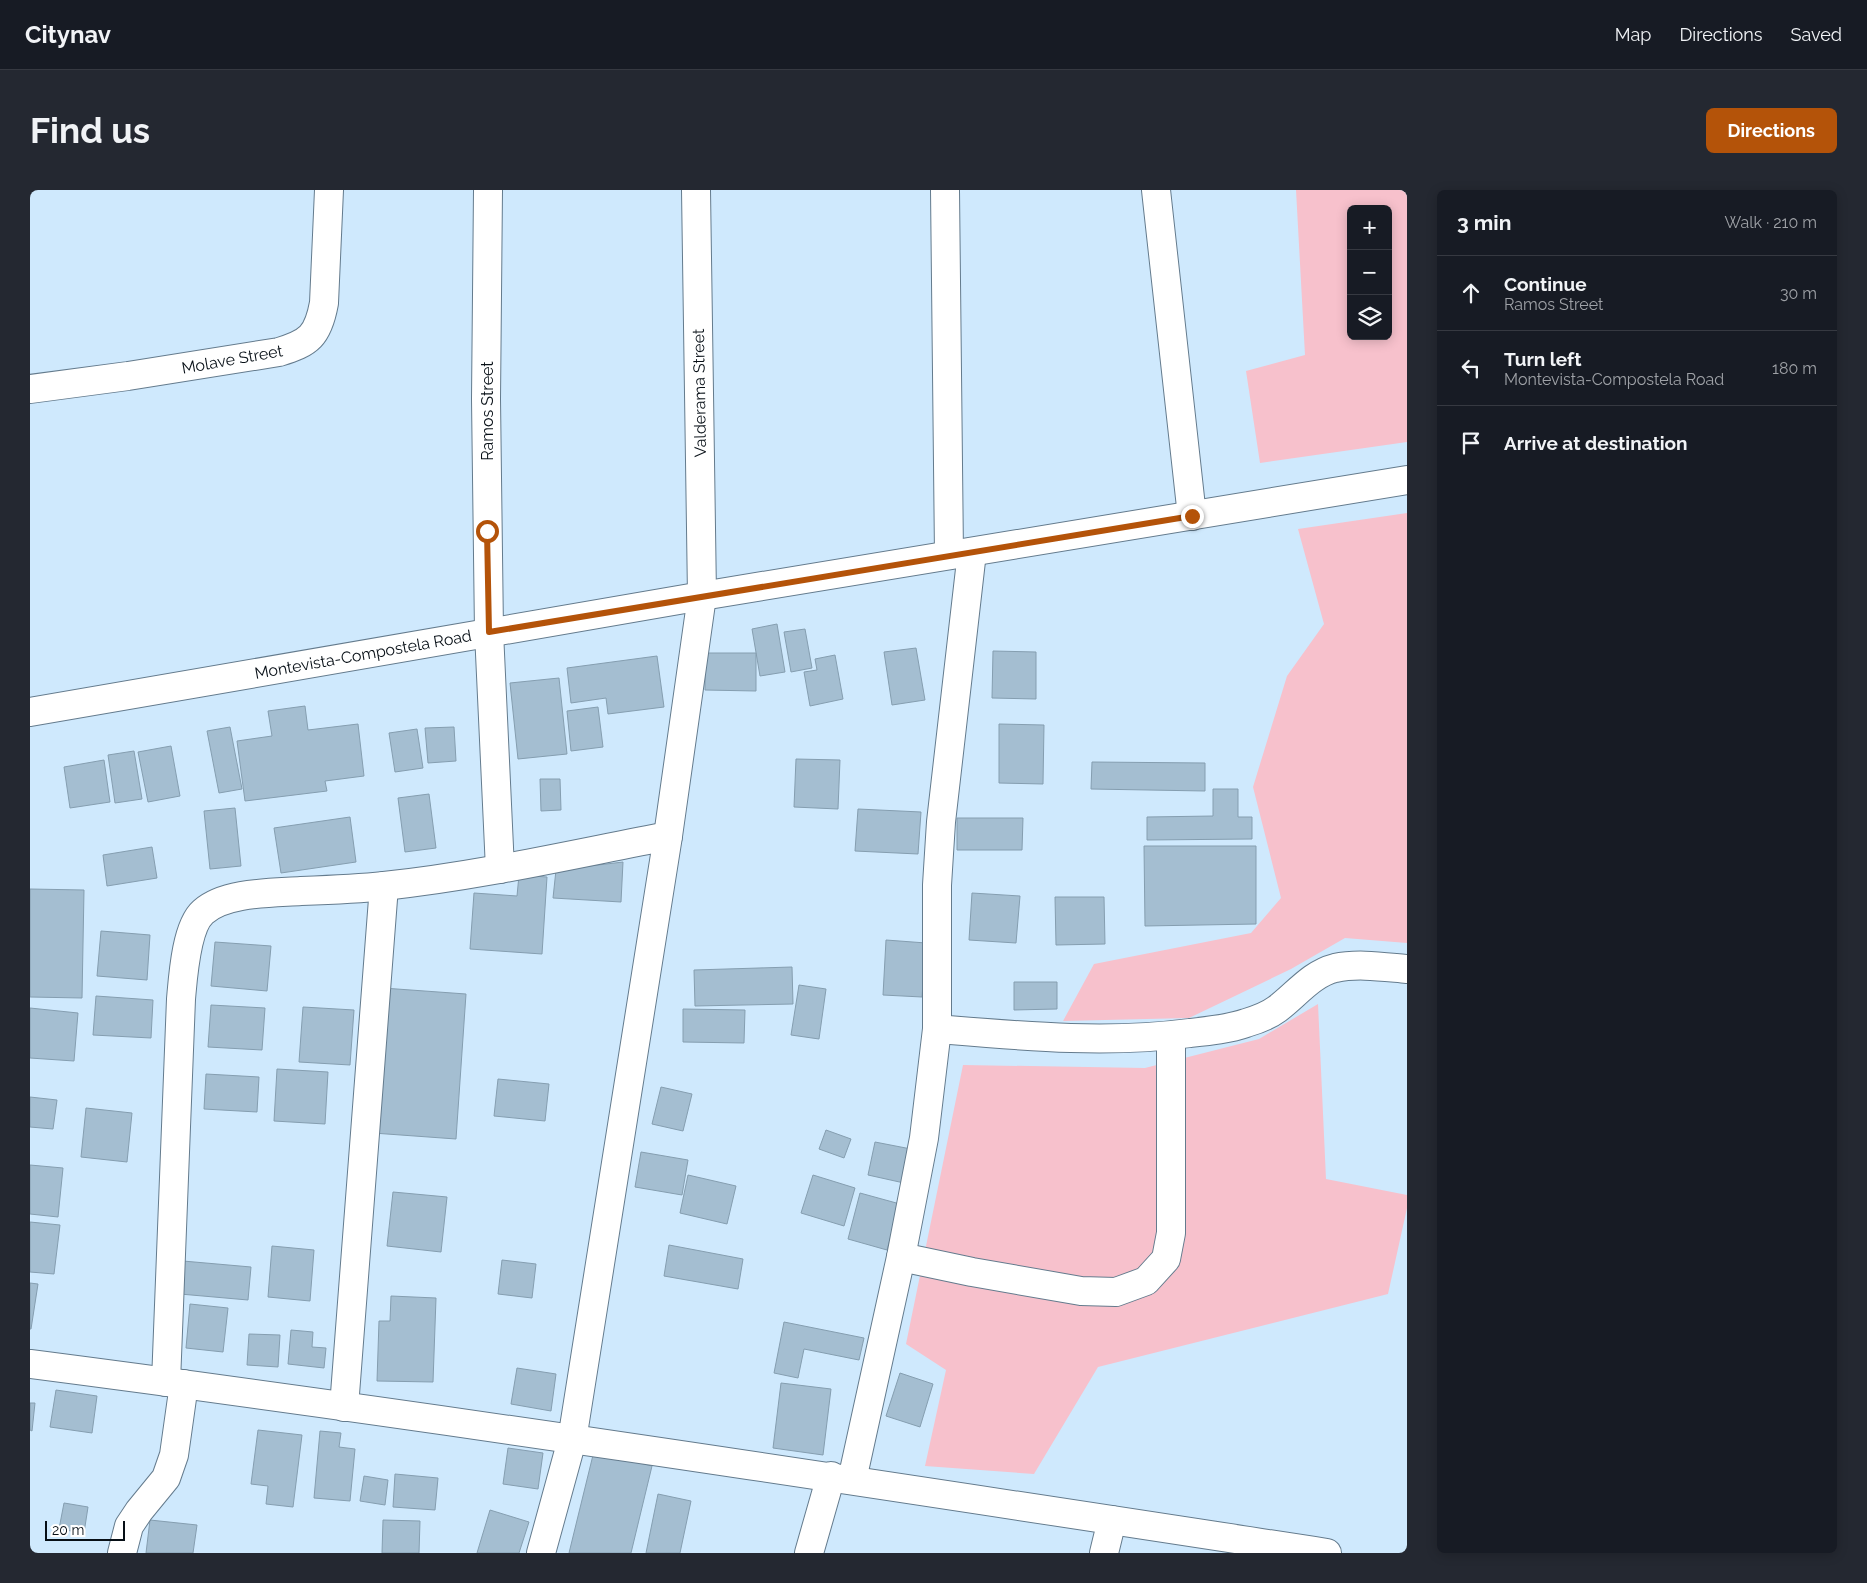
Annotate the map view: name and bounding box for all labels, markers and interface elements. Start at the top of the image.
text: Citynav [25,20,111,49]
text: Map [1615,24,1651,45]
text: Directions [1679,24,1763,45]
text: Saved [1791,24,1842,45]
button: Directions [1706,108,1837,153]
text: Find us [30,110,150,151]
map controls [1347,205,1392,340]
button: + [1347,205,1392,250]
text: 3 min [1457,210,1511,235]
text: Walk · 210 m [1725,213,1817,232]
button: − [1347,250,1392,295]
text: Continue [1504,273,1587,295]
icon: ahead [1457,279,1485,307]
text: 30 m [1780,284,1817,303]
button: layers [1347,295,1392,340]
text: Ramos Street [1504,295,1603,314]
street label: Valderama Street [689,328,710,457]
street label: Molave Street [180,341,285,378]
text: Turn left [1504,348,1581,370]
icon: left [1457,354,1485,382]
text: 180 m [1772,359,1817,378]
street label: Ramos Street [478,361,497,461]
text: Montevista-Compostela Road [1504,370,1724,389]
icon: arrive [1457,429,1485,457]
text: Arrive at destination [1504,432,1688,454]
route end [1181,505,1204,528]
route start [476,520,499,543]
street label: Montevista-Compostela Road [253,626,473,683]
scale bar [45,1518,125,1541]
text: 20 m [52,1522,84,1538]

